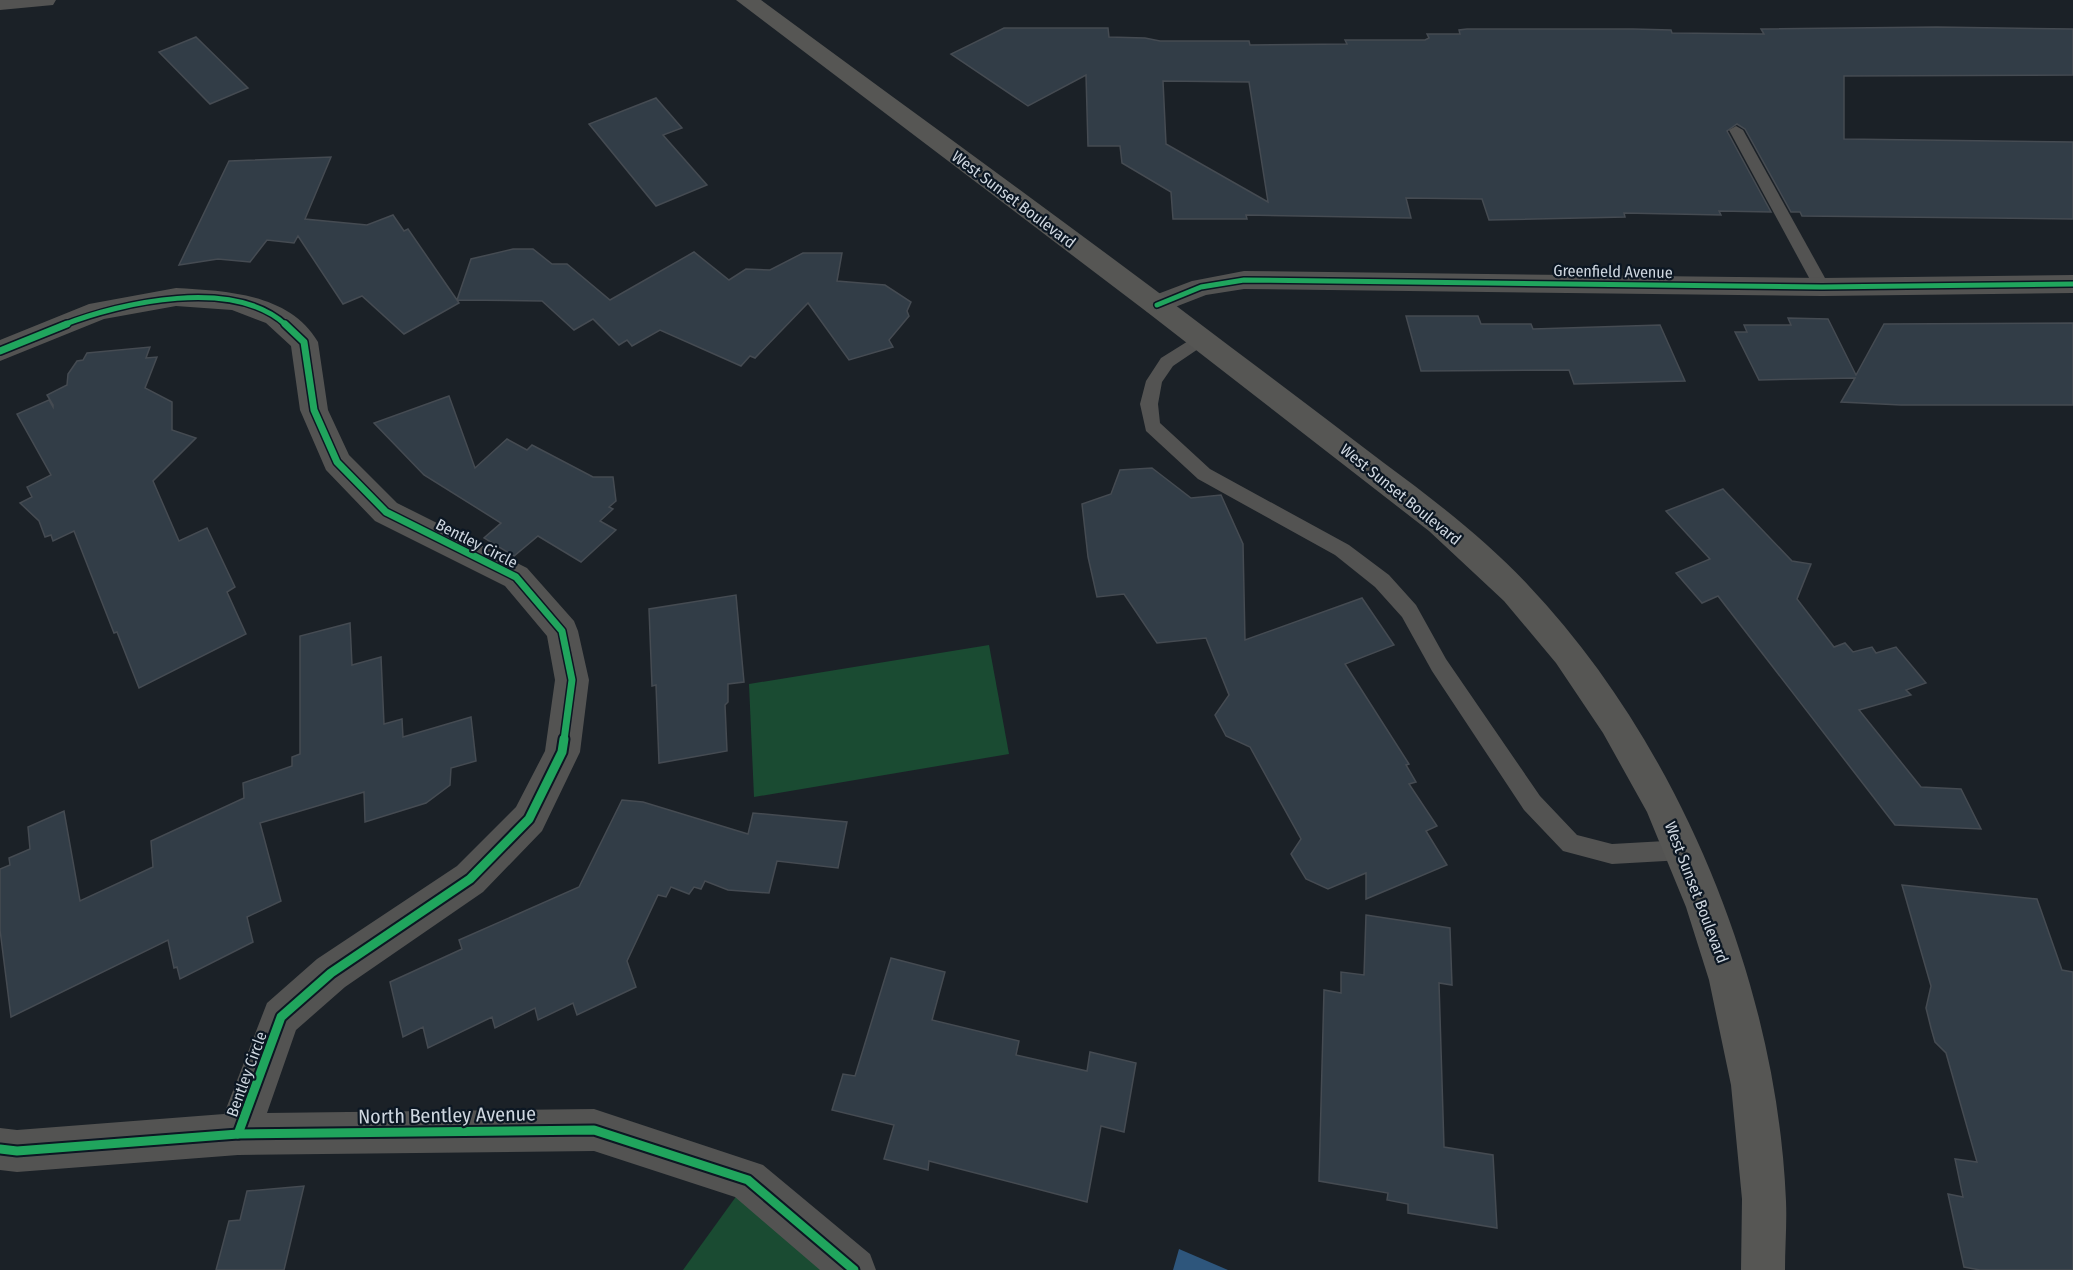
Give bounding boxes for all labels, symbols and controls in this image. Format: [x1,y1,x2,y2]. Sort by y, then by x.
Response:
street label: West Sunset Boulevard [948,147,1079,252]
street label: Greenfield Avenue [1553,261,1673,282]
street label: West Sunset Boulevard [1336,440,1465,549]
street label: Bentley Circle [433,515,521,572]
street label: West Sunset Boulevard [1661,819,1732,966]
street label: Bentley Circle [222,1029,271,1119]
street label: North Bentley Avenue [358,1101,536,1129]

